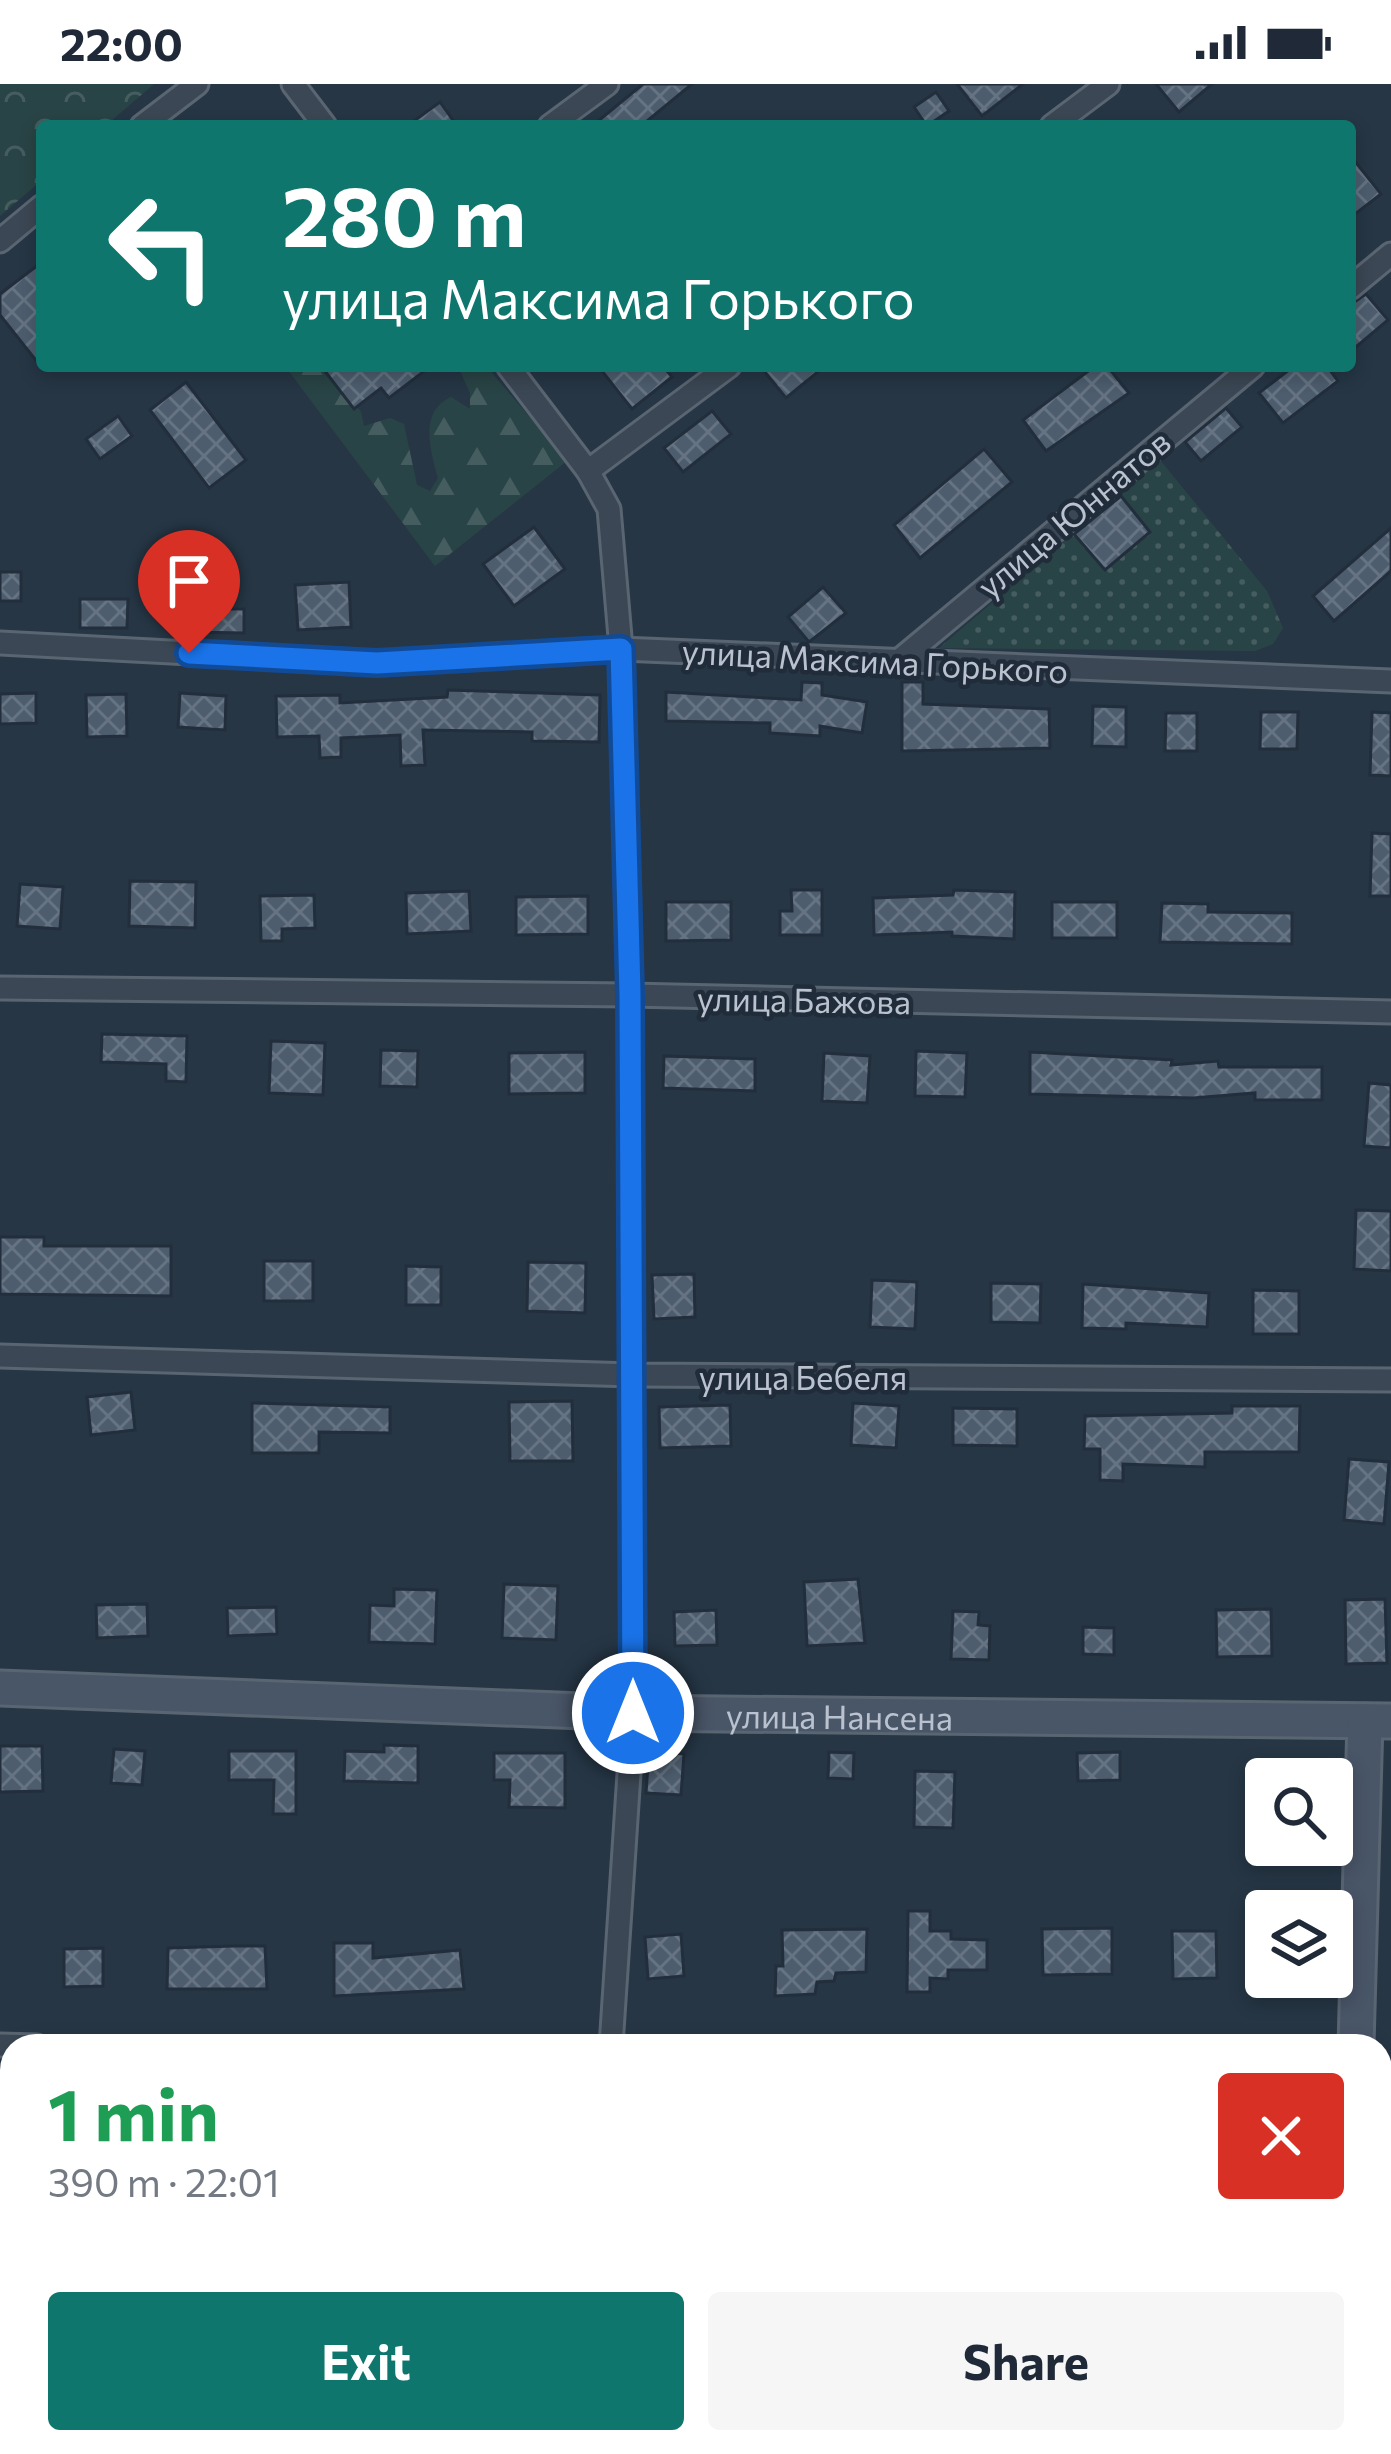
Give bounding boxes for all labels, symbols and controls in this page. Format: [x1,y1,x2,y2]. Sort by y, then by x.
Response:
text: 22:00 [60,15,183,70]
text: 280 m [282,162,526,264]
icon: left [84,168,240,324]
text: улица Максима Горького [282,264,915,330]
street label: улица Юннатов [968,420,1178,606]
pin [138,530,240,653]
icon: arrive [156,548,222,614]
street label: улица Максима Горького [681,629,1069,691]
street label: улица Бажова [697,977,911,1021]
street label: улица Бебеля [699,1356,907,1397]
position arrow [570,1650,696,1776]
street label: улица Нансена [726,1693,953,1737]
map controls [1245,1758,1353,1998]
button: search [1245,1758,1353,1866]
button: layers [1245,1890,1353,1998]
text: 1 min [48,2068,219,2156]
button: close [1218,2073,1344,2199]
text: 390 m · 22:01 [48,2157,280,2205]
button: Exit [48,2292,684,2430]
button: Share [708,2292,1344,2430]

